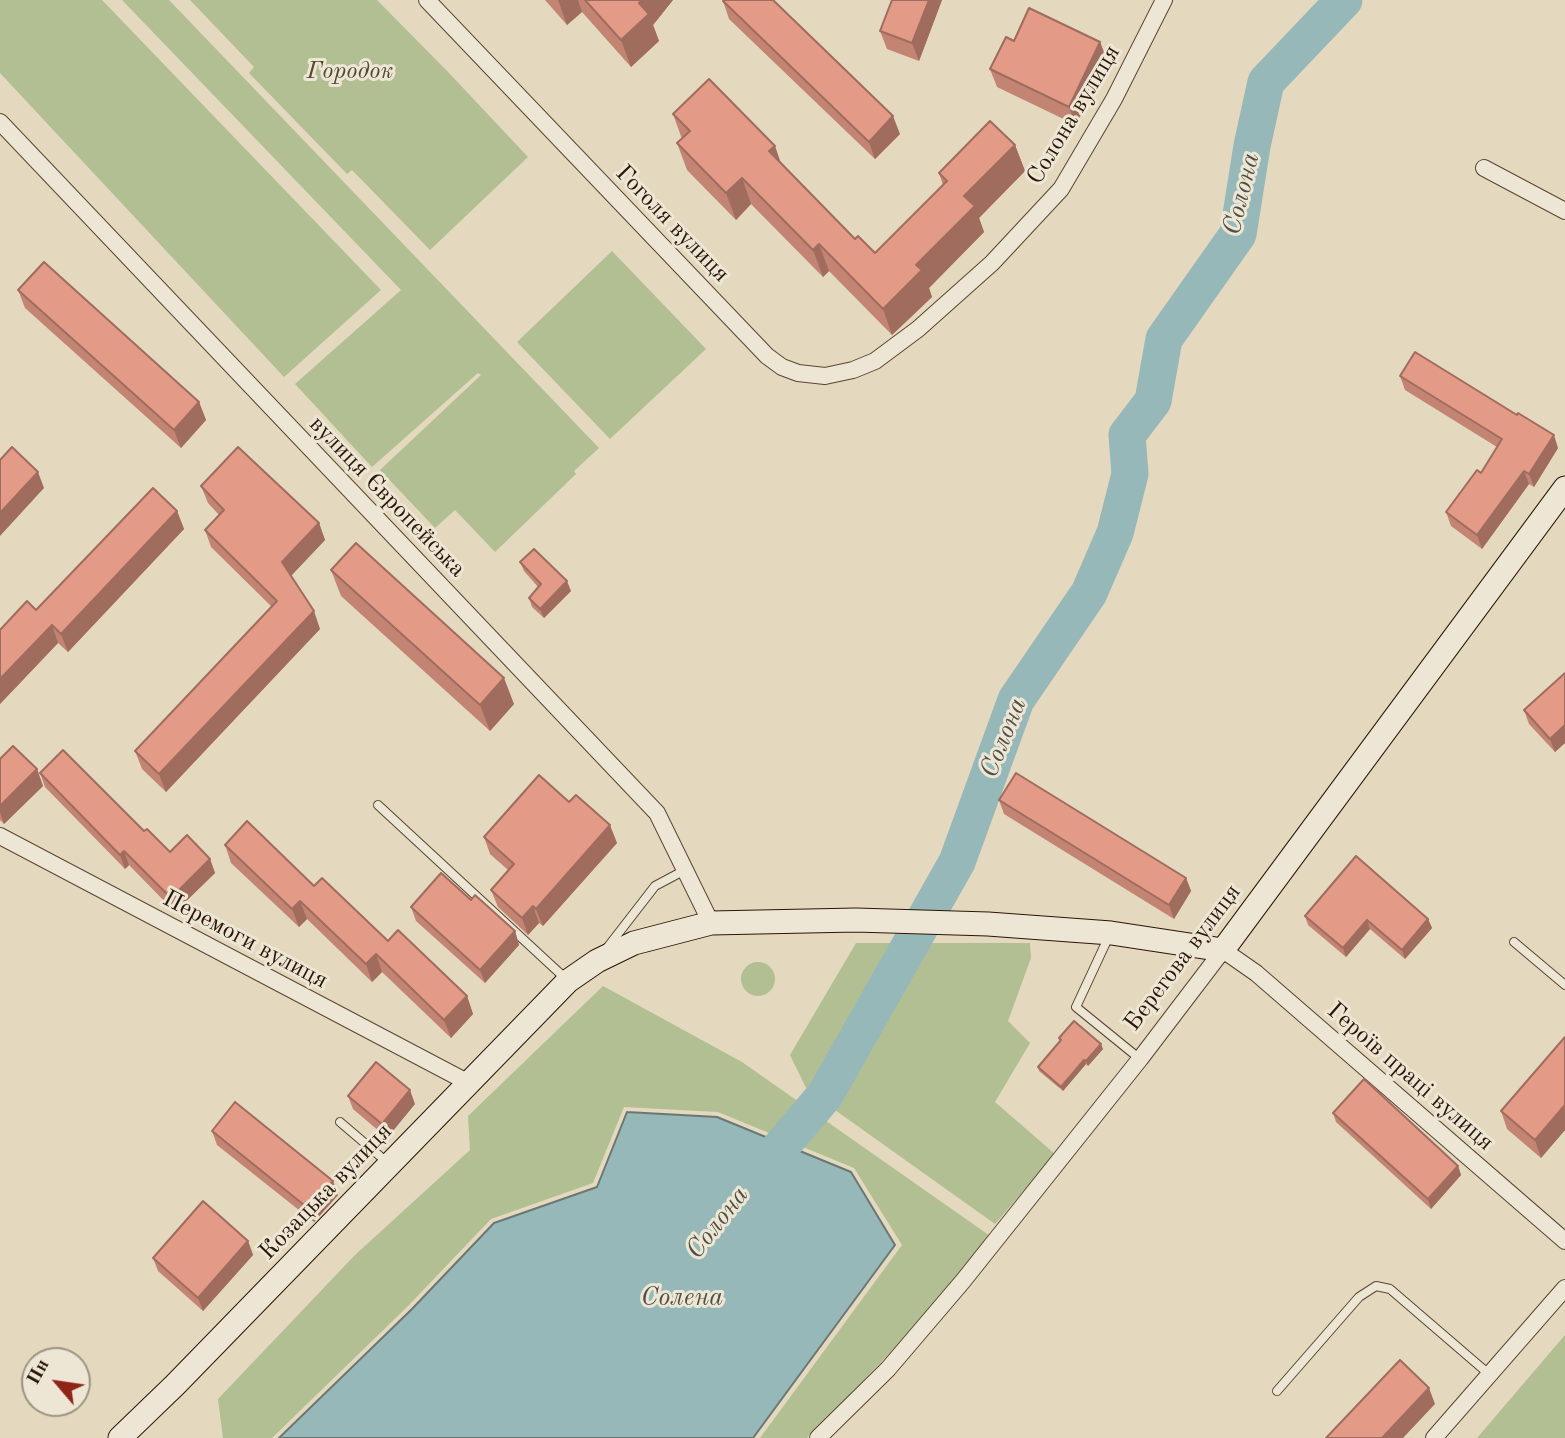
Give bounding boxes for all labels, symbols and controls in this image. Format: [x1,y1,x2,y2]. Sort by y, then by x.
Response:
street label: Солона вулиця [1021,40,1127,190]
park label: Городок [307,58,393,86]
water label: Солона [1217,150,1267,238]
street label: Гоголя вулиця [609,159,735,289]
street label: вулиця Європейська [303,410,471,584]
water label: Солона [974,693,1034,783]
street label: Берегова вулиця [1118,879,1248,1037]
street label: Перемоги вулиця [158,884,332,996]
street label: Героїв праці вулиця [1321,997,1499,1157]
street label: Козацька вулиця [254,1118,398,1266]
water label: Солона [680,1180,756,1266]
water label: Солена [641,1282,723,1314]
north arrow [21,1347,91,1417]
text: Пн [24,1356,54,1389]

